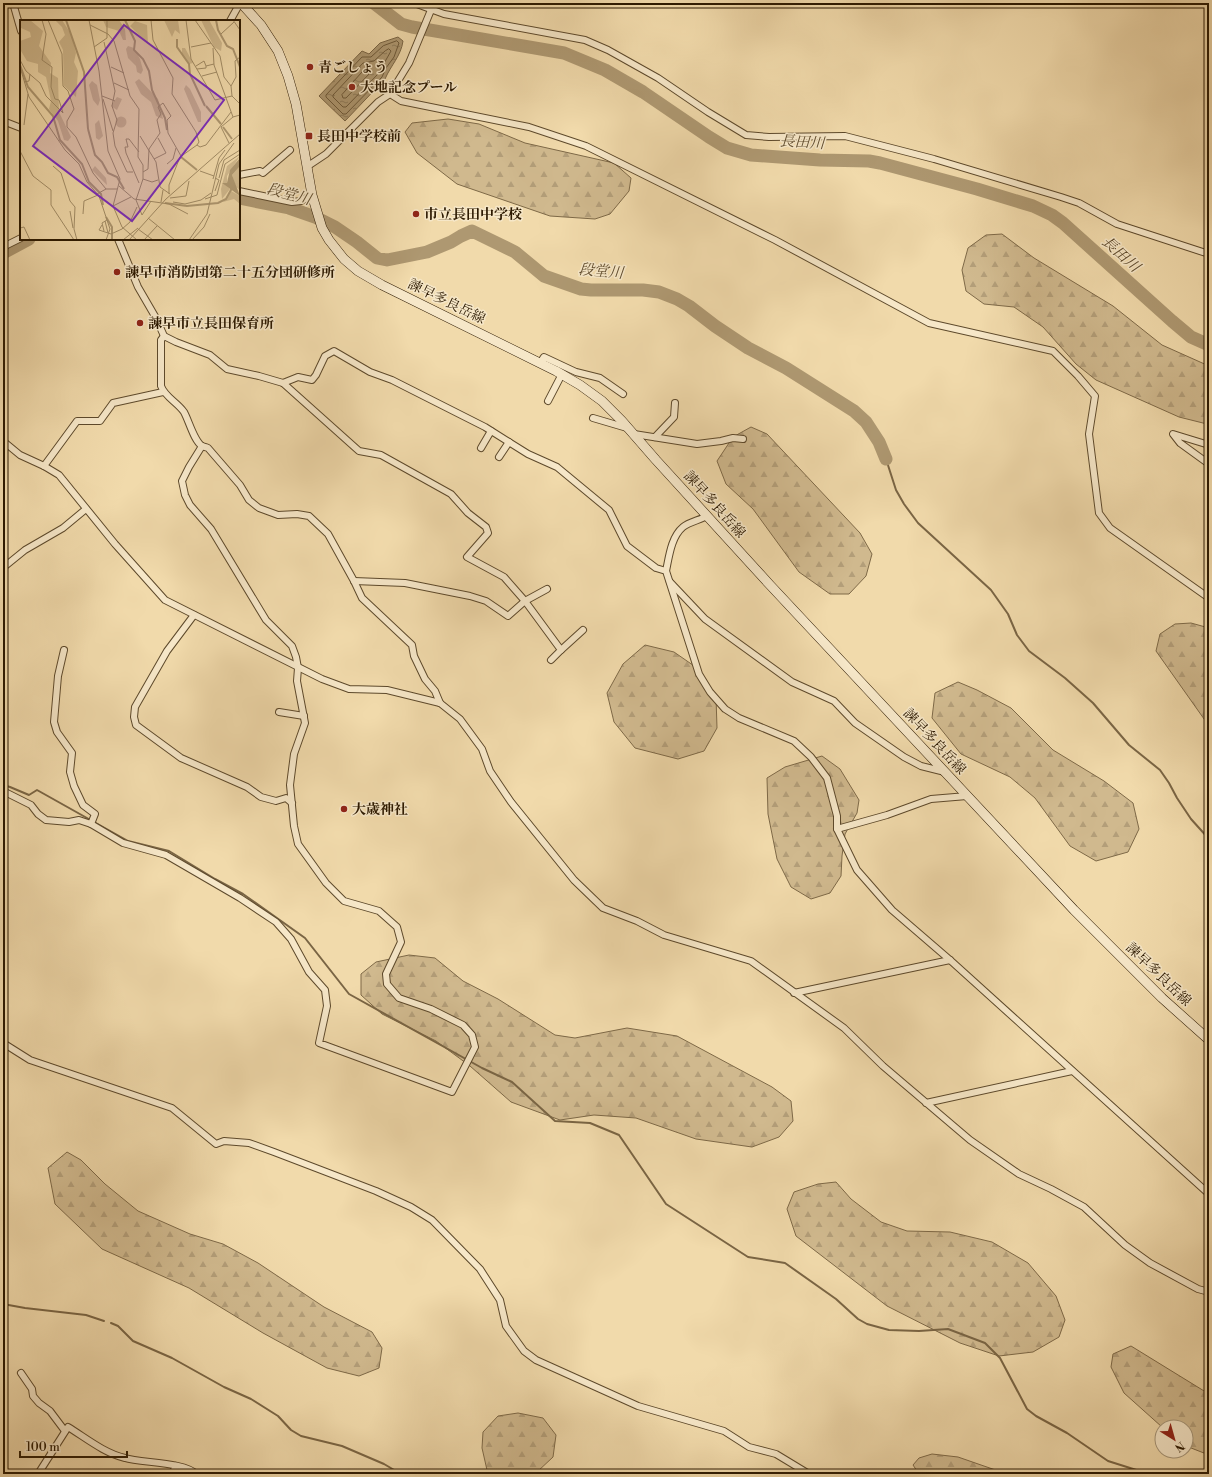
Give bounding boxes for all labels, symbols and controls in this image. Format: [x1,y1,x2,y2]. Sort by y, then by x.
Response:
inset map [20,20,240,240]
place label: 青ごしょう [318,59,388,77]
marker: 青ごしょう [305,62,315,72]
place label: 大地記念プール [360,79,457,97]
marker: 大地記念プール [347,82,357,92]
place label: 長田中学校前 [317,128,401,146]
marker: 長田中学校前 [304,131,314,141]
water label: 長田川 [779,132,827,153]
water label: 段堂川 [265,179,315,210]
place label: 市立長田中学校 [424,206,522,224]
marker: 市立長田中学校 [411,209,421,219]
water label: 長田川 [1098,232,1145,278]
water label: 段堂川 [578,260,626,283]
place label: 諫早市消防団第二十五分団研修所 [125,264,335,282]
marker: 諫早市消防団第二十五分団研修所 [112,267,122,277]
street label: 諫早多良岳線 [405,275,488,328]
place label: 諫早市立長田保育所 [148,315,274,333]
marker: 諫早市立長田保育所 [135,318,145,328]
street label: 諫早多良岳線 [679,467,749,542]
street label: 諫早多良岳線 [899,705,969,779]
place label: 大歳神社 [352,801,408,819]
marker: 大歳神社 [339,804,349,814]
street label: 諫早多良岳線 [1122,939,1195,1010]
north arrow [1154,1419,1194,1459]
scale bar [20,1433,127,1459]
text: N [1171,1438,1187,1455]
text: 100 m [26,1440,60,1455]

